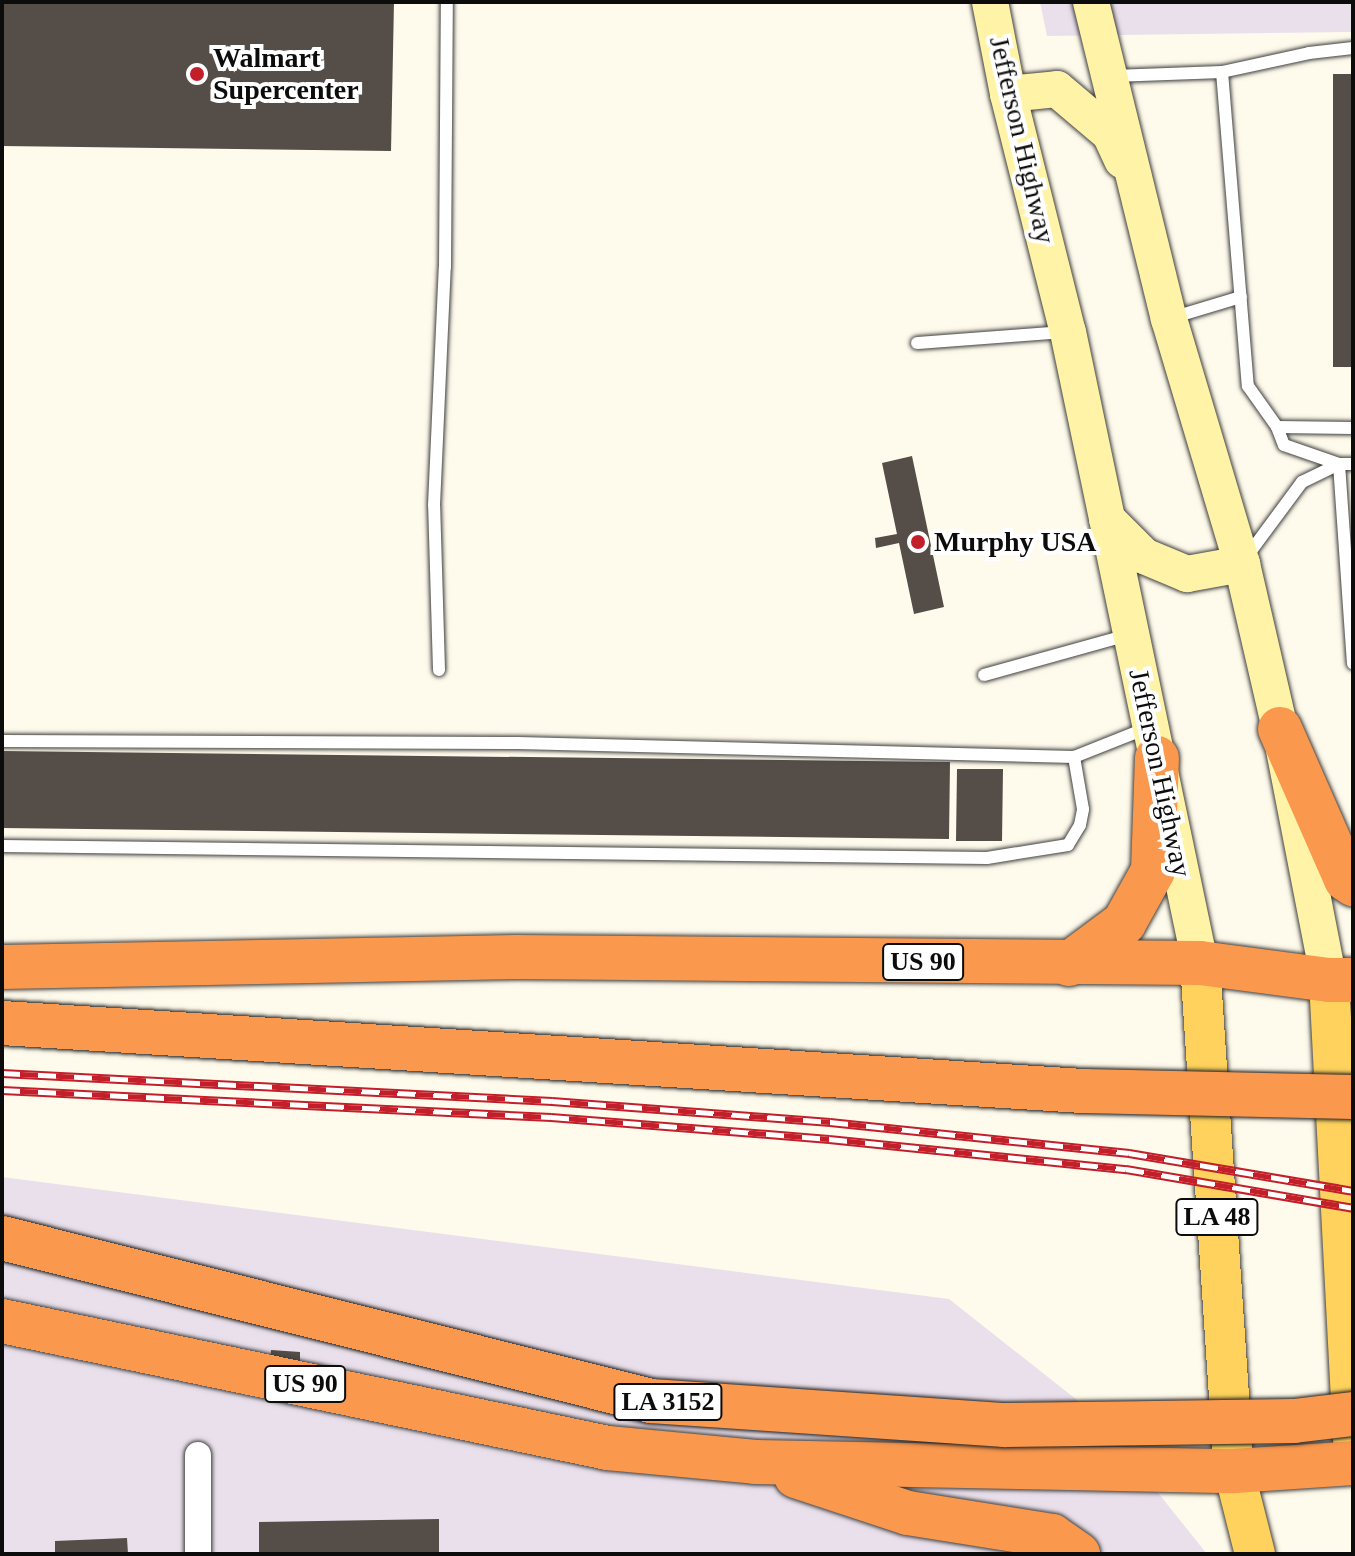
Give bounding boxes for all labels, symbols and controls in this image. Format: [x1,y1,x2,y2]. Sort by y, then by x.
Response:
street label: Jefferson Highway [982,33,1062,247]
place label: Walmart Supercenter [213,41,359,107]
marker: Walmart Supercenter [188,65,206,83]
place label: Murphy USA [934,525,1097,559]
marker: Murphy USA [909,533,927,551]
street label: Jefferson Highway [1122,666,1198,880]
road number: US 90 [881,940,965,984]
road number: LA 48 [1173,1195,1261,1239]
road number: US 90 [263,1362,347,1406]
road number: LA 3152 [612,1380,724,1424]

